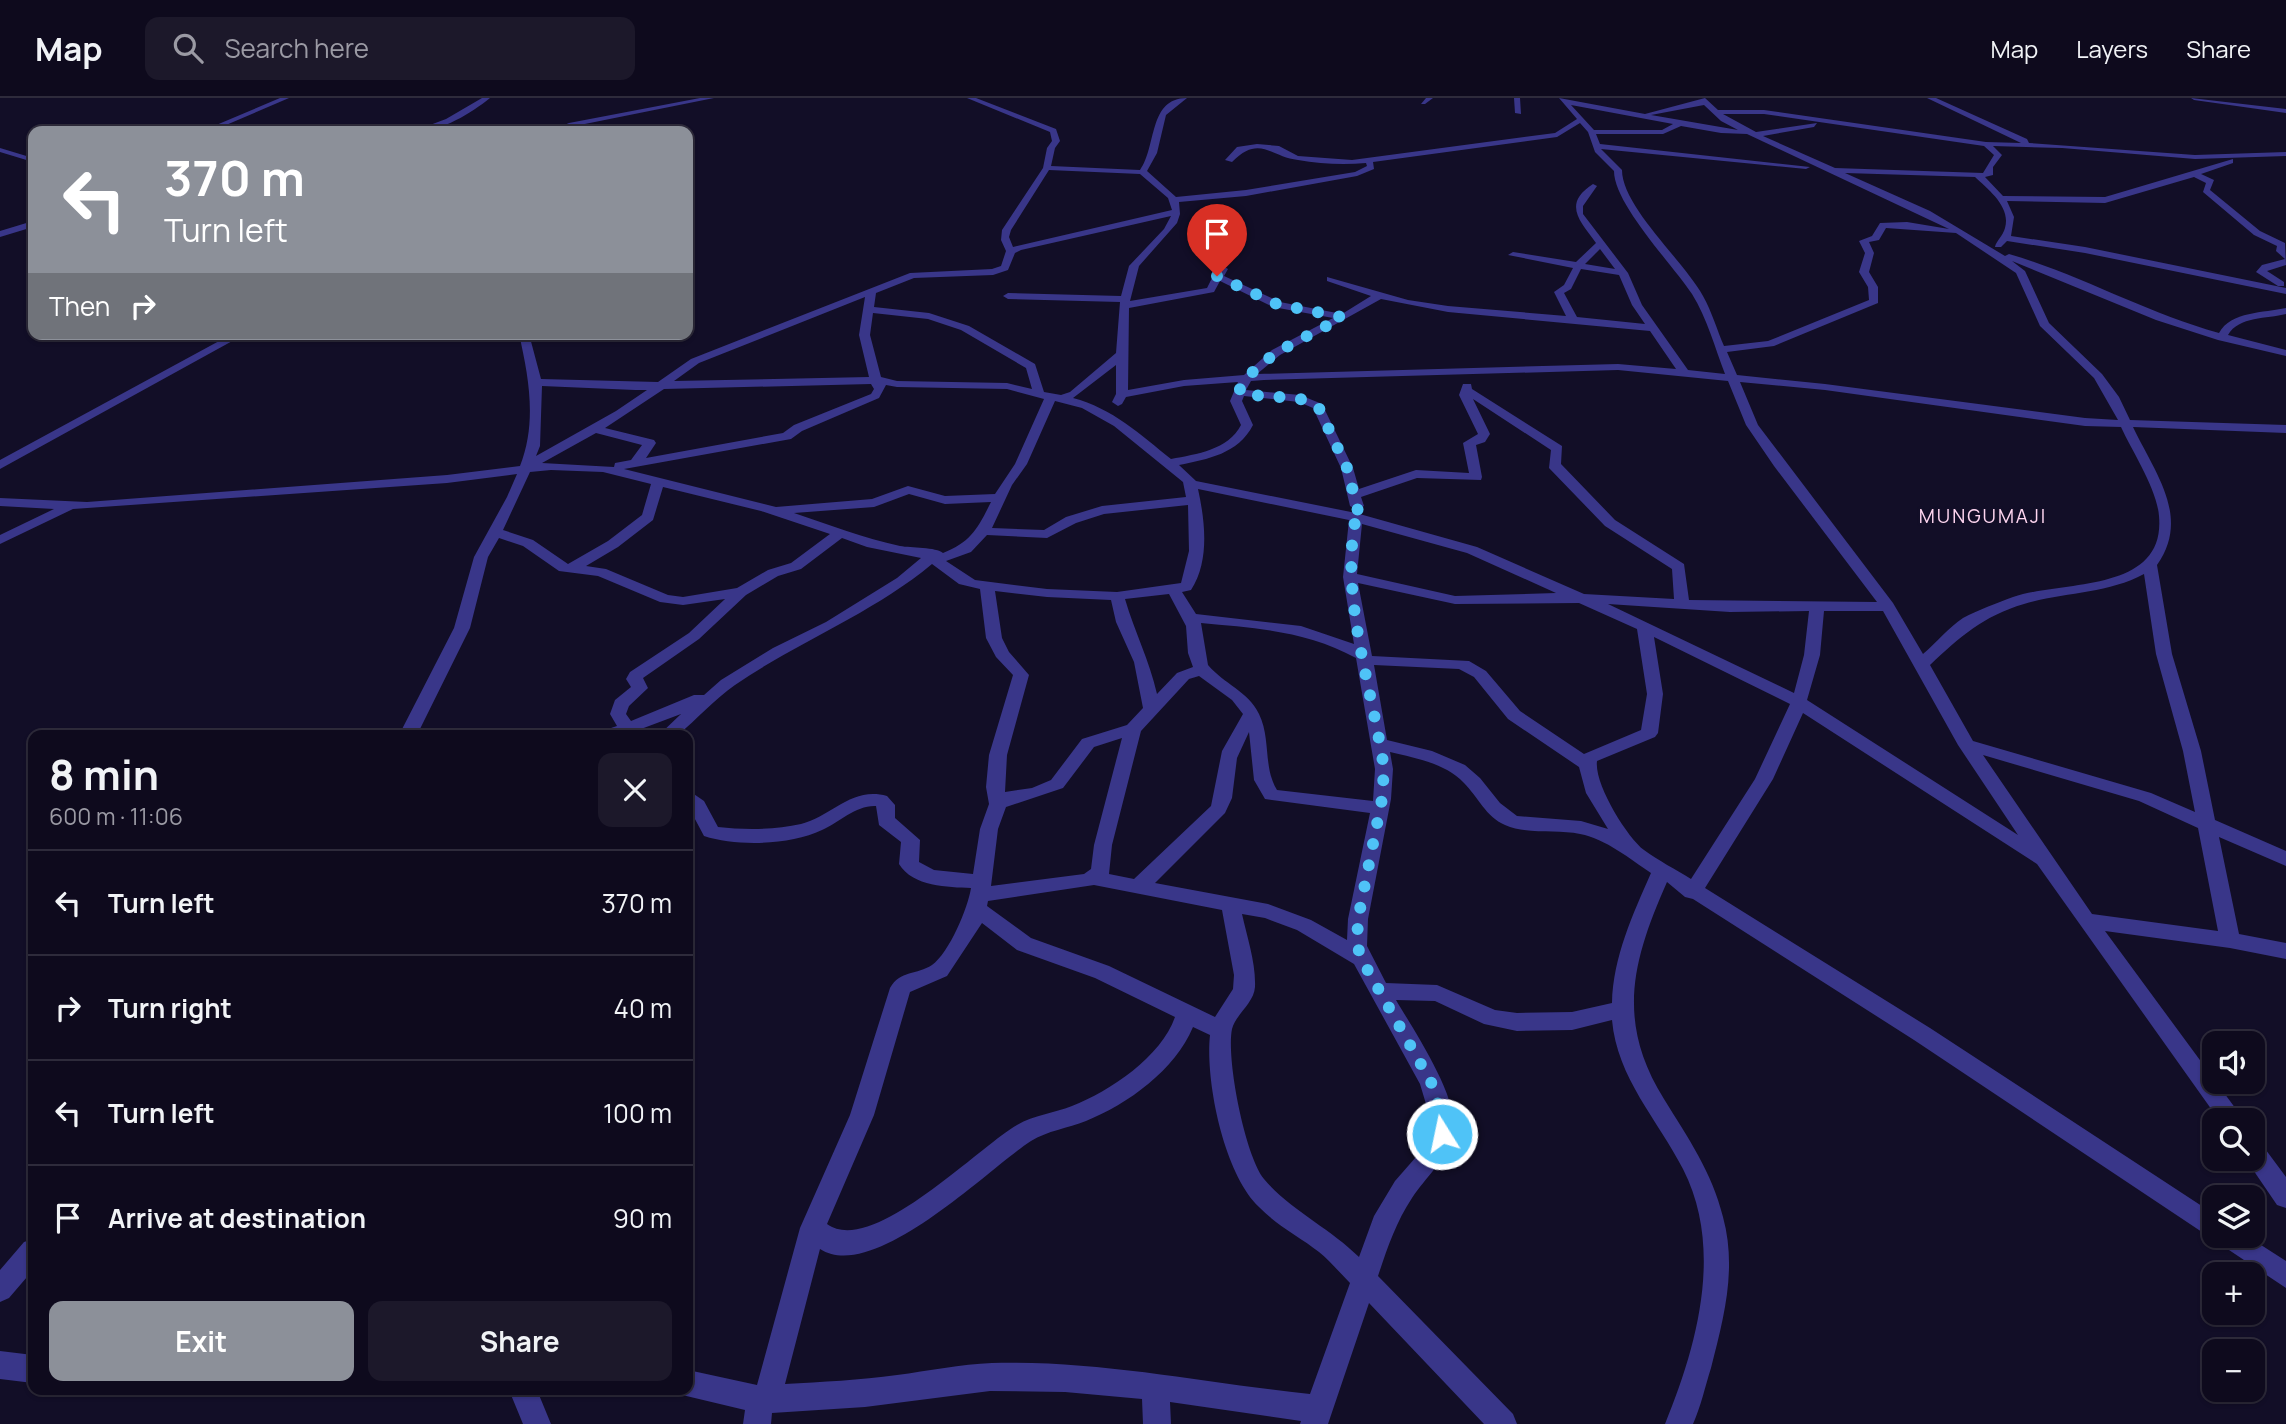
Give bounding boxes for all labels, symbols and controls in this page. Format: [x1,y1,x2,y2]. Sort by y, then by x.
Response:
search box [145,17,635,80]
text: Map [35,26,103,71]
icon: search [169,29,207,67]
text: Search here [225,30,369,66]
text: Map [1991,32,2038,65]
text: Layers [2076,32,2148,65]
text: Share [2186,32,2251,65]
text: 370 m [164,144,305,211]
icon: left [49,154,140,245]
pin [1187,204,1247,276]
text: Turn left [164,208,288,252]
icon: arrive [1198,215,1236,253]
icon: right [124,287,162,325]
text: Then [49,288,110,324]
district label: MUNGUMAJI [1919,503,2047,529]
text: 8 min [49,745,159,803]
button: close [598,753,672,827]
text: 600 m · 11:06 [49,800,183,832]
icon: left [49,884,87,922]
text: Turn left [108,885,215,921]
text: 370 m [601,885,672,921]
icon: right [49,989,87,1027]
text: Turn right [108,990,232,1026]
text: 40 m [614,990,672,1026]
map controls [2202,1031,2265,1402]
button: sound [2202,1031,2265,1094]
icon: left [49,1094,87,1132]
text: Turn left [108,1095,215,1131]
text: 100 m [603,1095,672,1131]
position arrow [1405,1097,1479,1171]
button: search [2202,1108,2265,1171]
button: layers [2202,1185,2265,1248]
icon: arrive [49,1199,87,1237]
text: Arrive at destination [108,1200,366,1236]
text: 90 m [613,1200,672,1236]
button: + [2202,1262,2265,1325]
button: Exit [49,1301,354,1381]
button: Share [368,1301,672,1381]
button: − [2202,1339,2265,1402]

